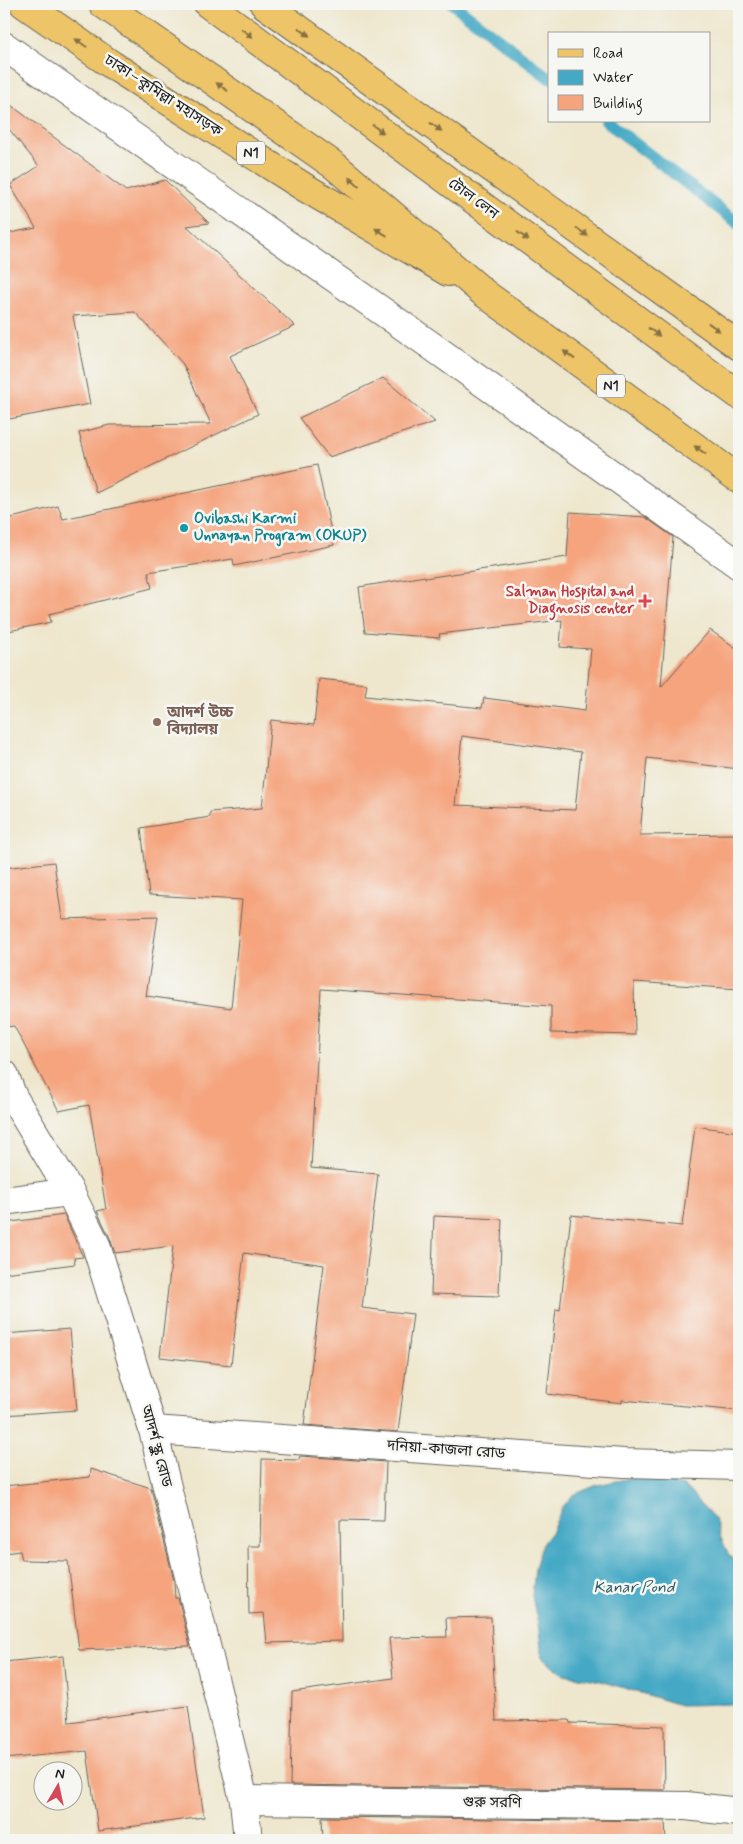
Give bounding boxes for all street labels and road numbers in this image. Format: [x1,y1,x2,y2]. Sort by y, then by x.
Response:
street label: ঢাকা–কুমিল্লা মহাসড়ক [99,50,226,142]
road number: N1 [237,142,265,164]
street label: টোল লেন [444,174,503,225]
road number: N1 [597,374,625,398]
street label: আদর্শ স্কুল রোড [135,1402,177,1490]
street label: দনিয়া-কাজলা রোড [385,1436,506,1464]
street label: গুরু সরণি [462,1792,522,1814]

